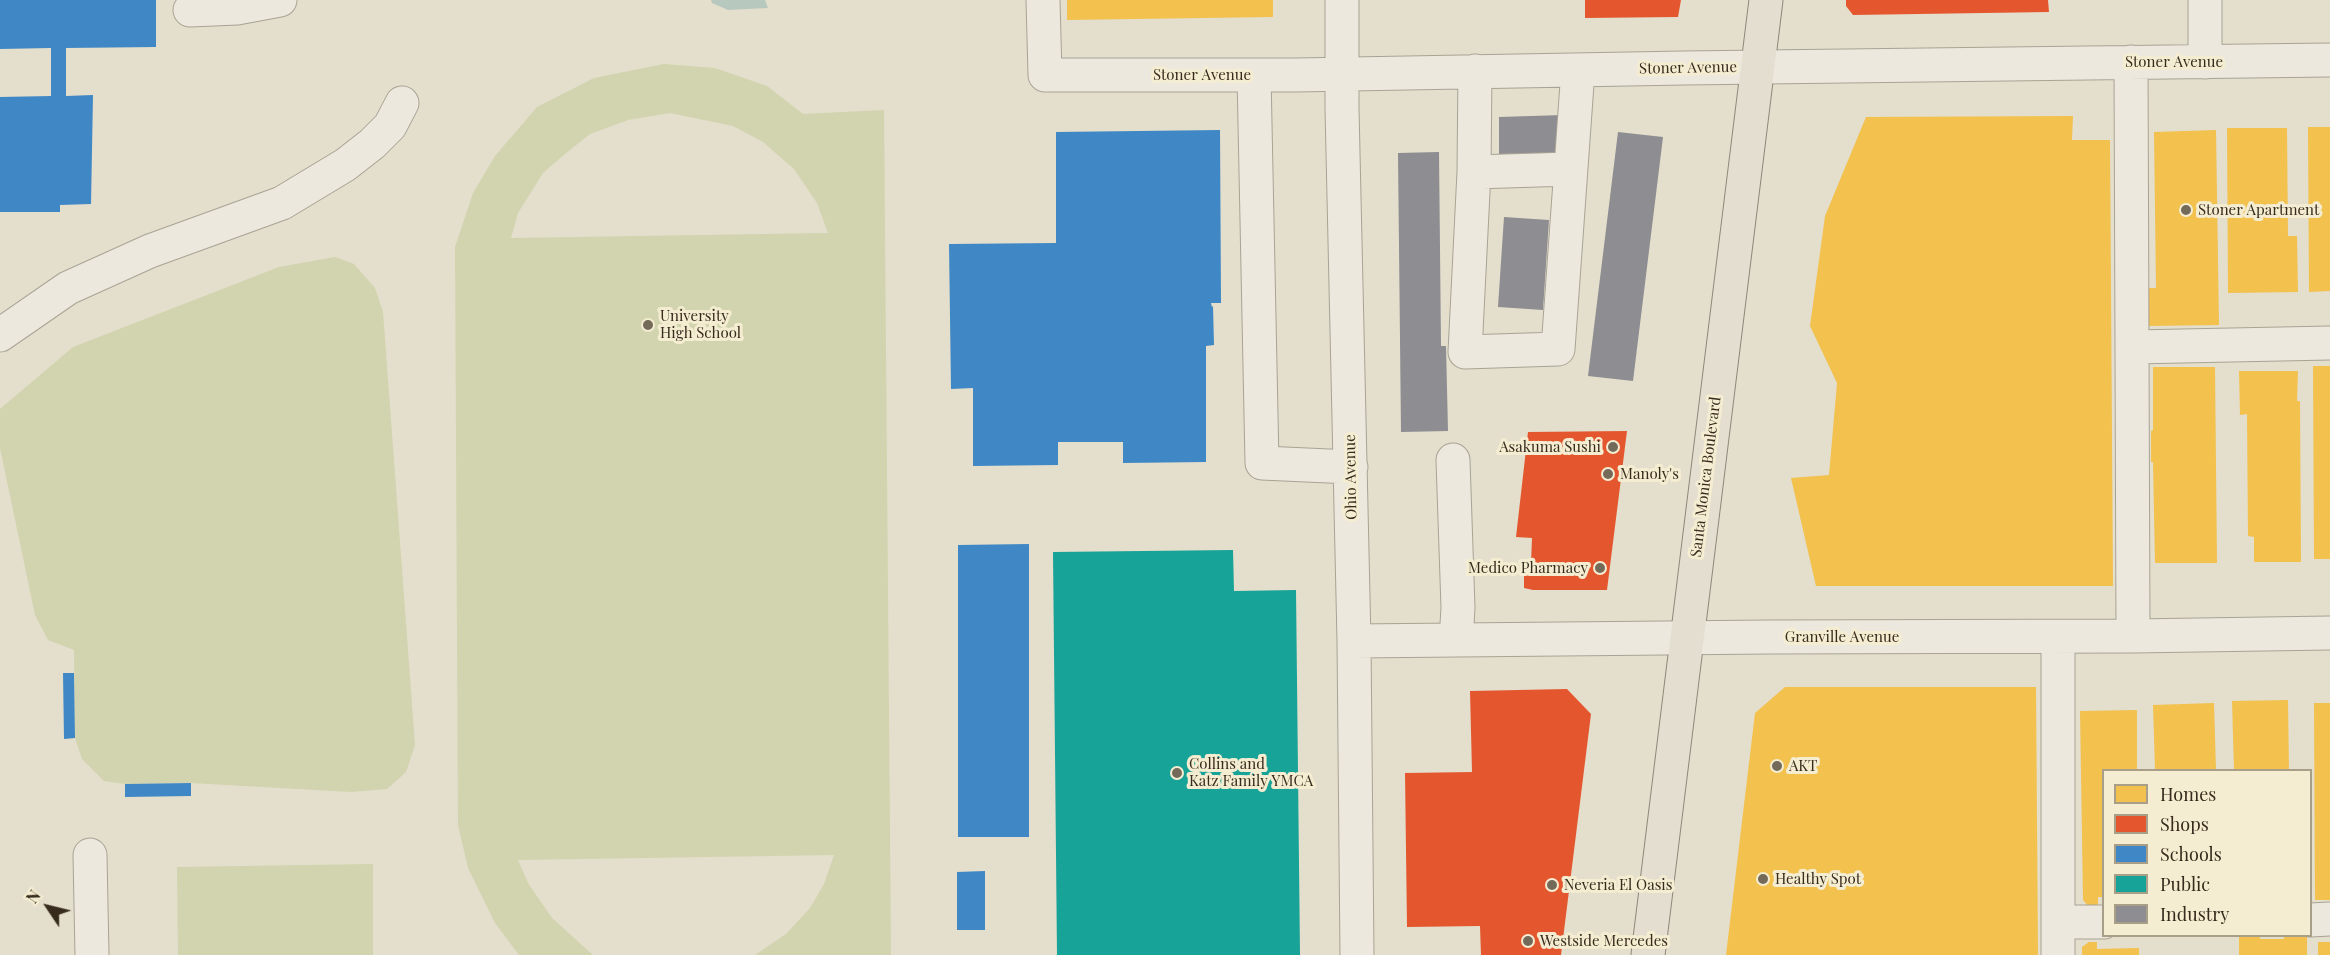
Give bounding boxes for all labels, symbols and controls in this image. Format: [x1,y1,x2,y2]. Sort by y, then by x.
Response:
street label: Stoner Avenue [2125,53,2223,71]
street label: Stoner Avenue [1639,58,1737,78]
street label: Stoner Avenue [1153,66,1251,84]
place label: Stoner Apartment [2198,201,2319,219]
marker: Stoner Apartment [2179,203,2193,217]
place label: University High School [660,307,741,342]
marker: University High School [641,318,655,332]
street label: Santa Monica Boulevard [1687,396,1725,558]
street label: Ohio Avenue [1341,434,1361,520]
place label: Asakuma Sushi [1499,438,1601,456]
marker: Asakuma Sushi [1606,440,1620,454]
place label: Manoly's [1620,465,1679,483]
marker: Manoly's [1601,467,1615,481]
place label: Medico Pharmacy [1468,559,1588,577]
marker: Medico Pharmacy [1593,561,1607,575]
street label: Granville Avenue [1785,628,1899,646]
place label: Collins and Katz Family YMCA [1189,755,1313,790]
place label: AKT [1789,757,1817,775]
marker: AKT [1770,759,1784,773]
marker: Collins and Katz Family YMCA [1170,766,1184,780]
legend [2102,769,2312,937]
text: Homes [2160,782,2216,806]
text: Shops [2160,812,2209,836]
text: Schools [2160,842,2222,866]
place label: Healthy Spot [1775,870,1861,888]
marker: Healthy Spot [1756,872,1770,886]
text: Public [2160,872,2210,896]
place label: Neveria El Oasis [1564,876,1672,894]
north arrow [18,877,78,937]
marker: Neveria El Oasis [1545,878,1559,892]
text: N [21,886,45,907]
text: Industry [2160,902,2229,926]
place label: Westside Mercedes [1540,932,1668,950]
marker: Westside Mercedes [1521,934,1535,948]

